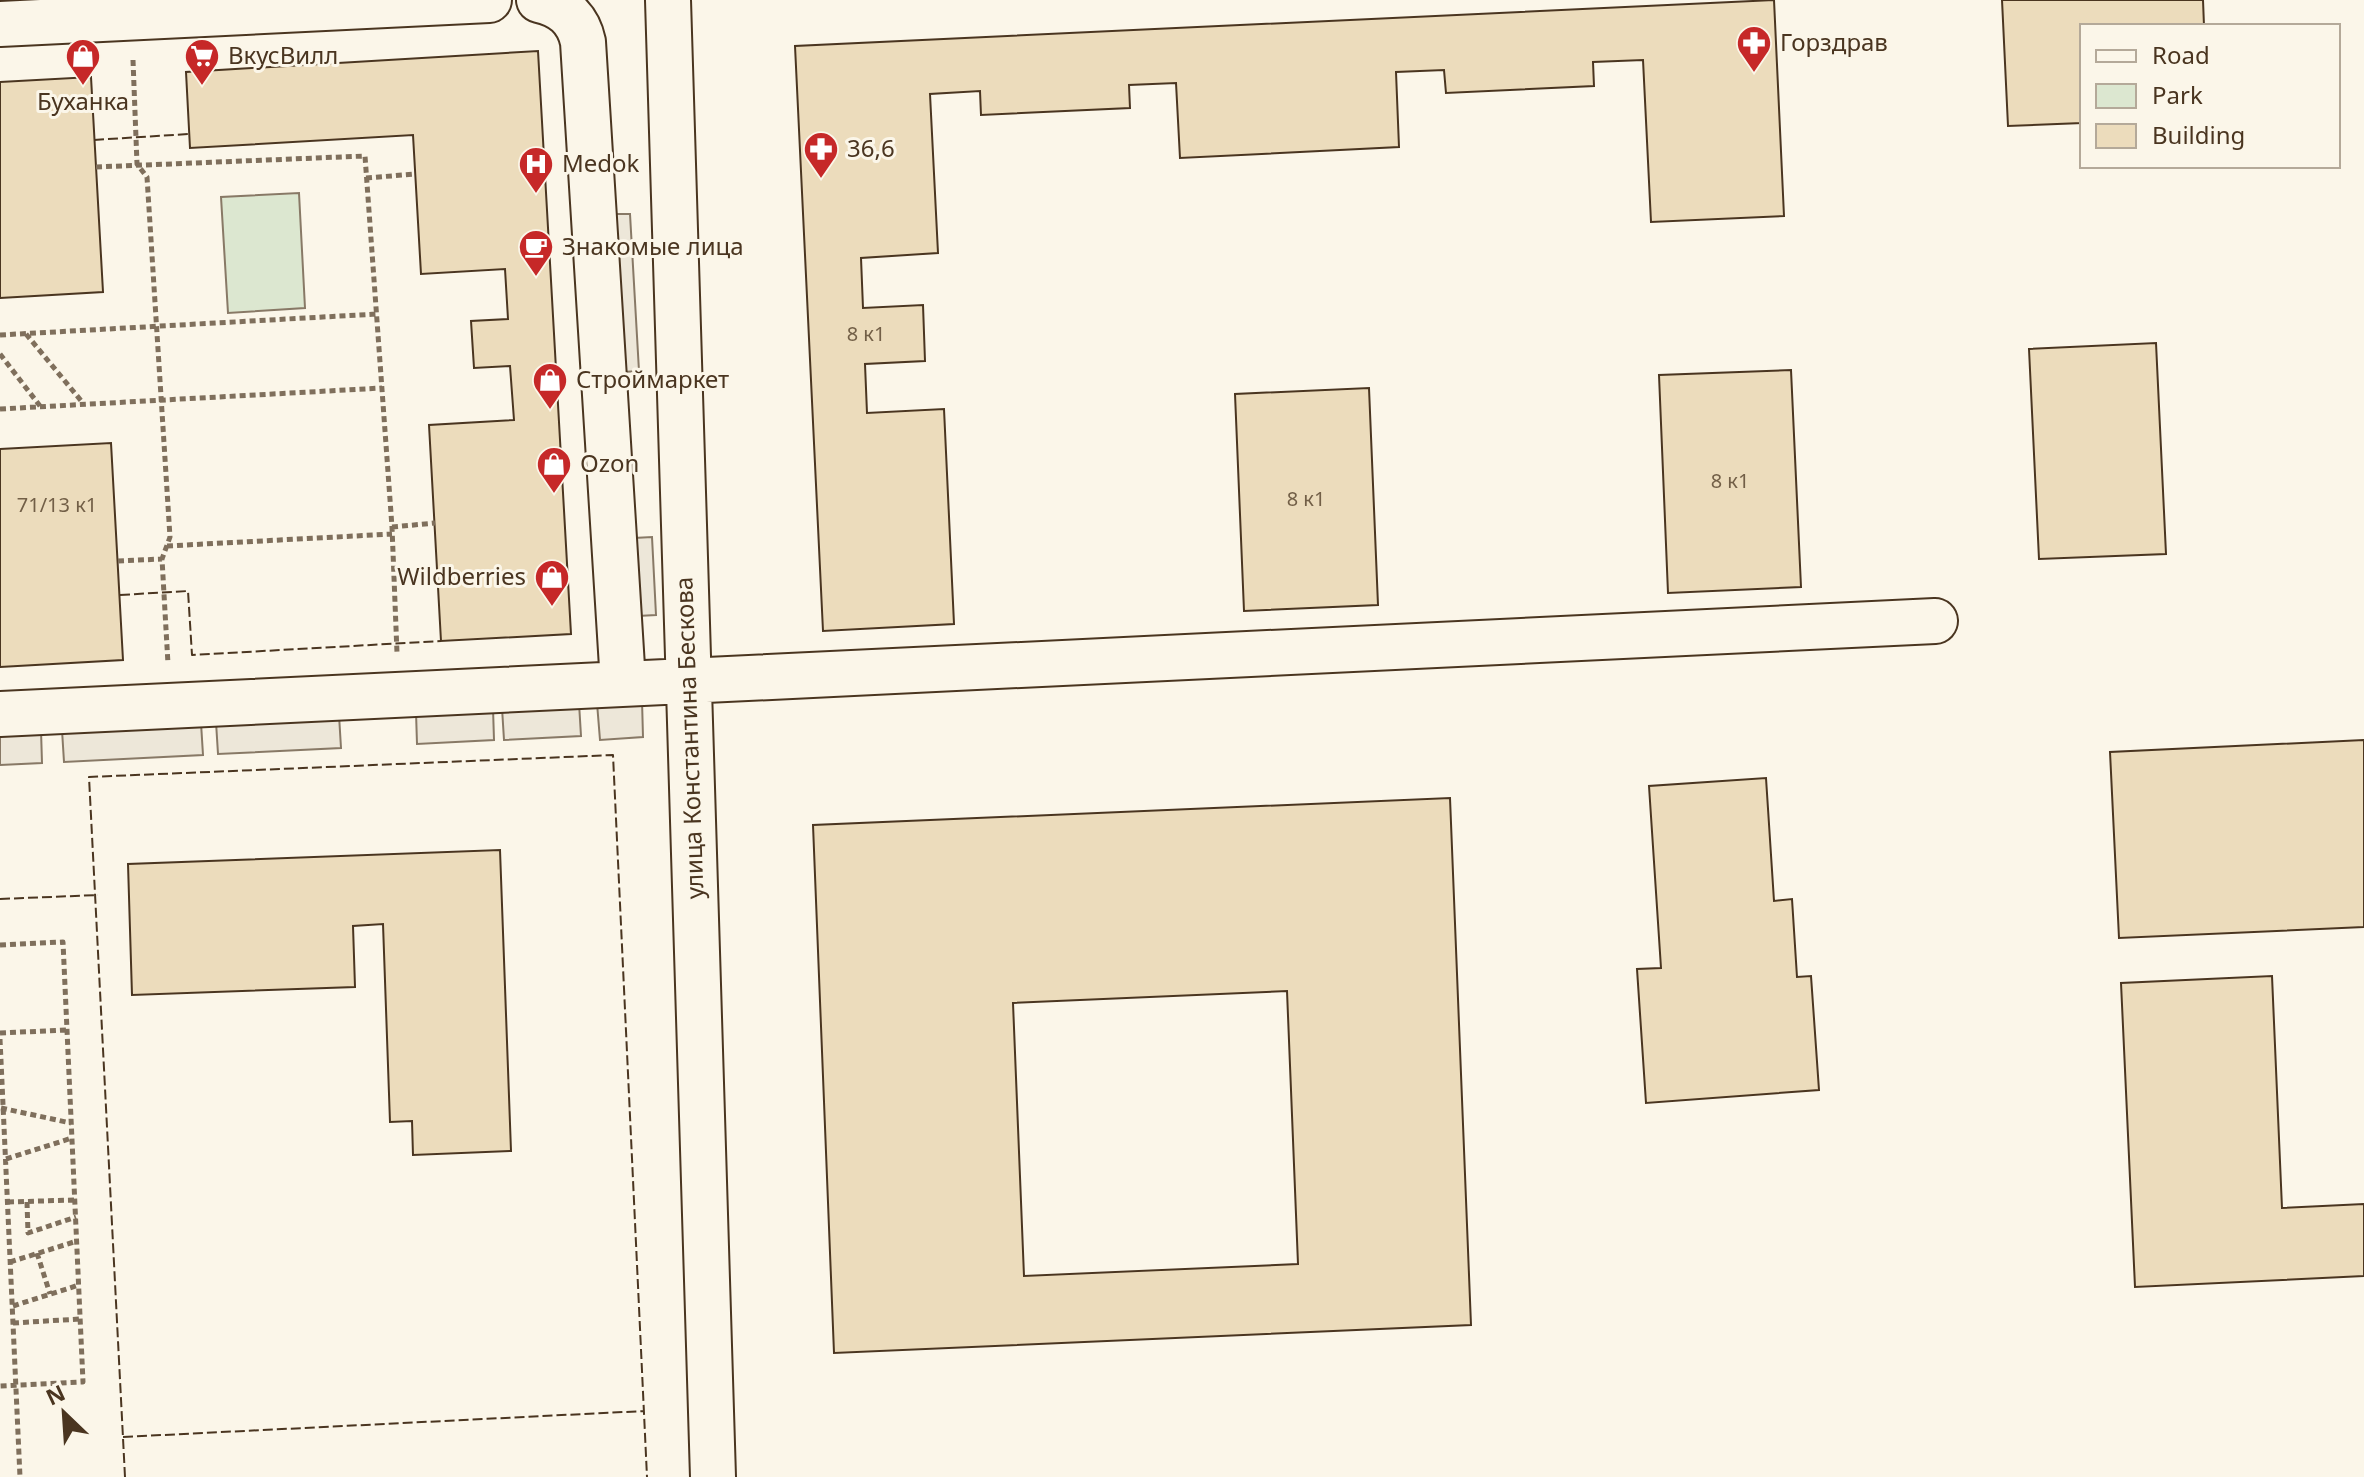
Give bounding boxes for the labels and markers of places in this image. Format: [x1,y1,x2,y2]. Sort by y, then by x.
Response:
pharmacy icon: Горздрав [1735,24,1773,74]
place label: Горздрав [1780,25,1888,58]
shop icon: Буханка [64,37,102,87]
supermarket icon: ВкусВилл [183,37,221,87]
place label: ВкусВилл [228,38,338,71]
place label: Буханка [37,84,129,117]
pharmacy icon: 36,6 [802,130,840,180]
place label: 36,6 [847,131,895,164]
hospital icon: Medok [517,145,555,195]
place label: Medok [562,146,640,179]
cafe icon: Знакомые лица [517,228,555,278]
place label: Знакомые лица [562,229,744,262]
shop icon: Строймаркет [531,361,569,411]
place label: Строймаркет [576,362,729,395]
shop icon: Ozon [535,445,573,495]
place label: Ozon [580,446,639,479]
shop icon: Wildberries [533,558,571,608]
place label: Wildberries [397,559,526,592]

